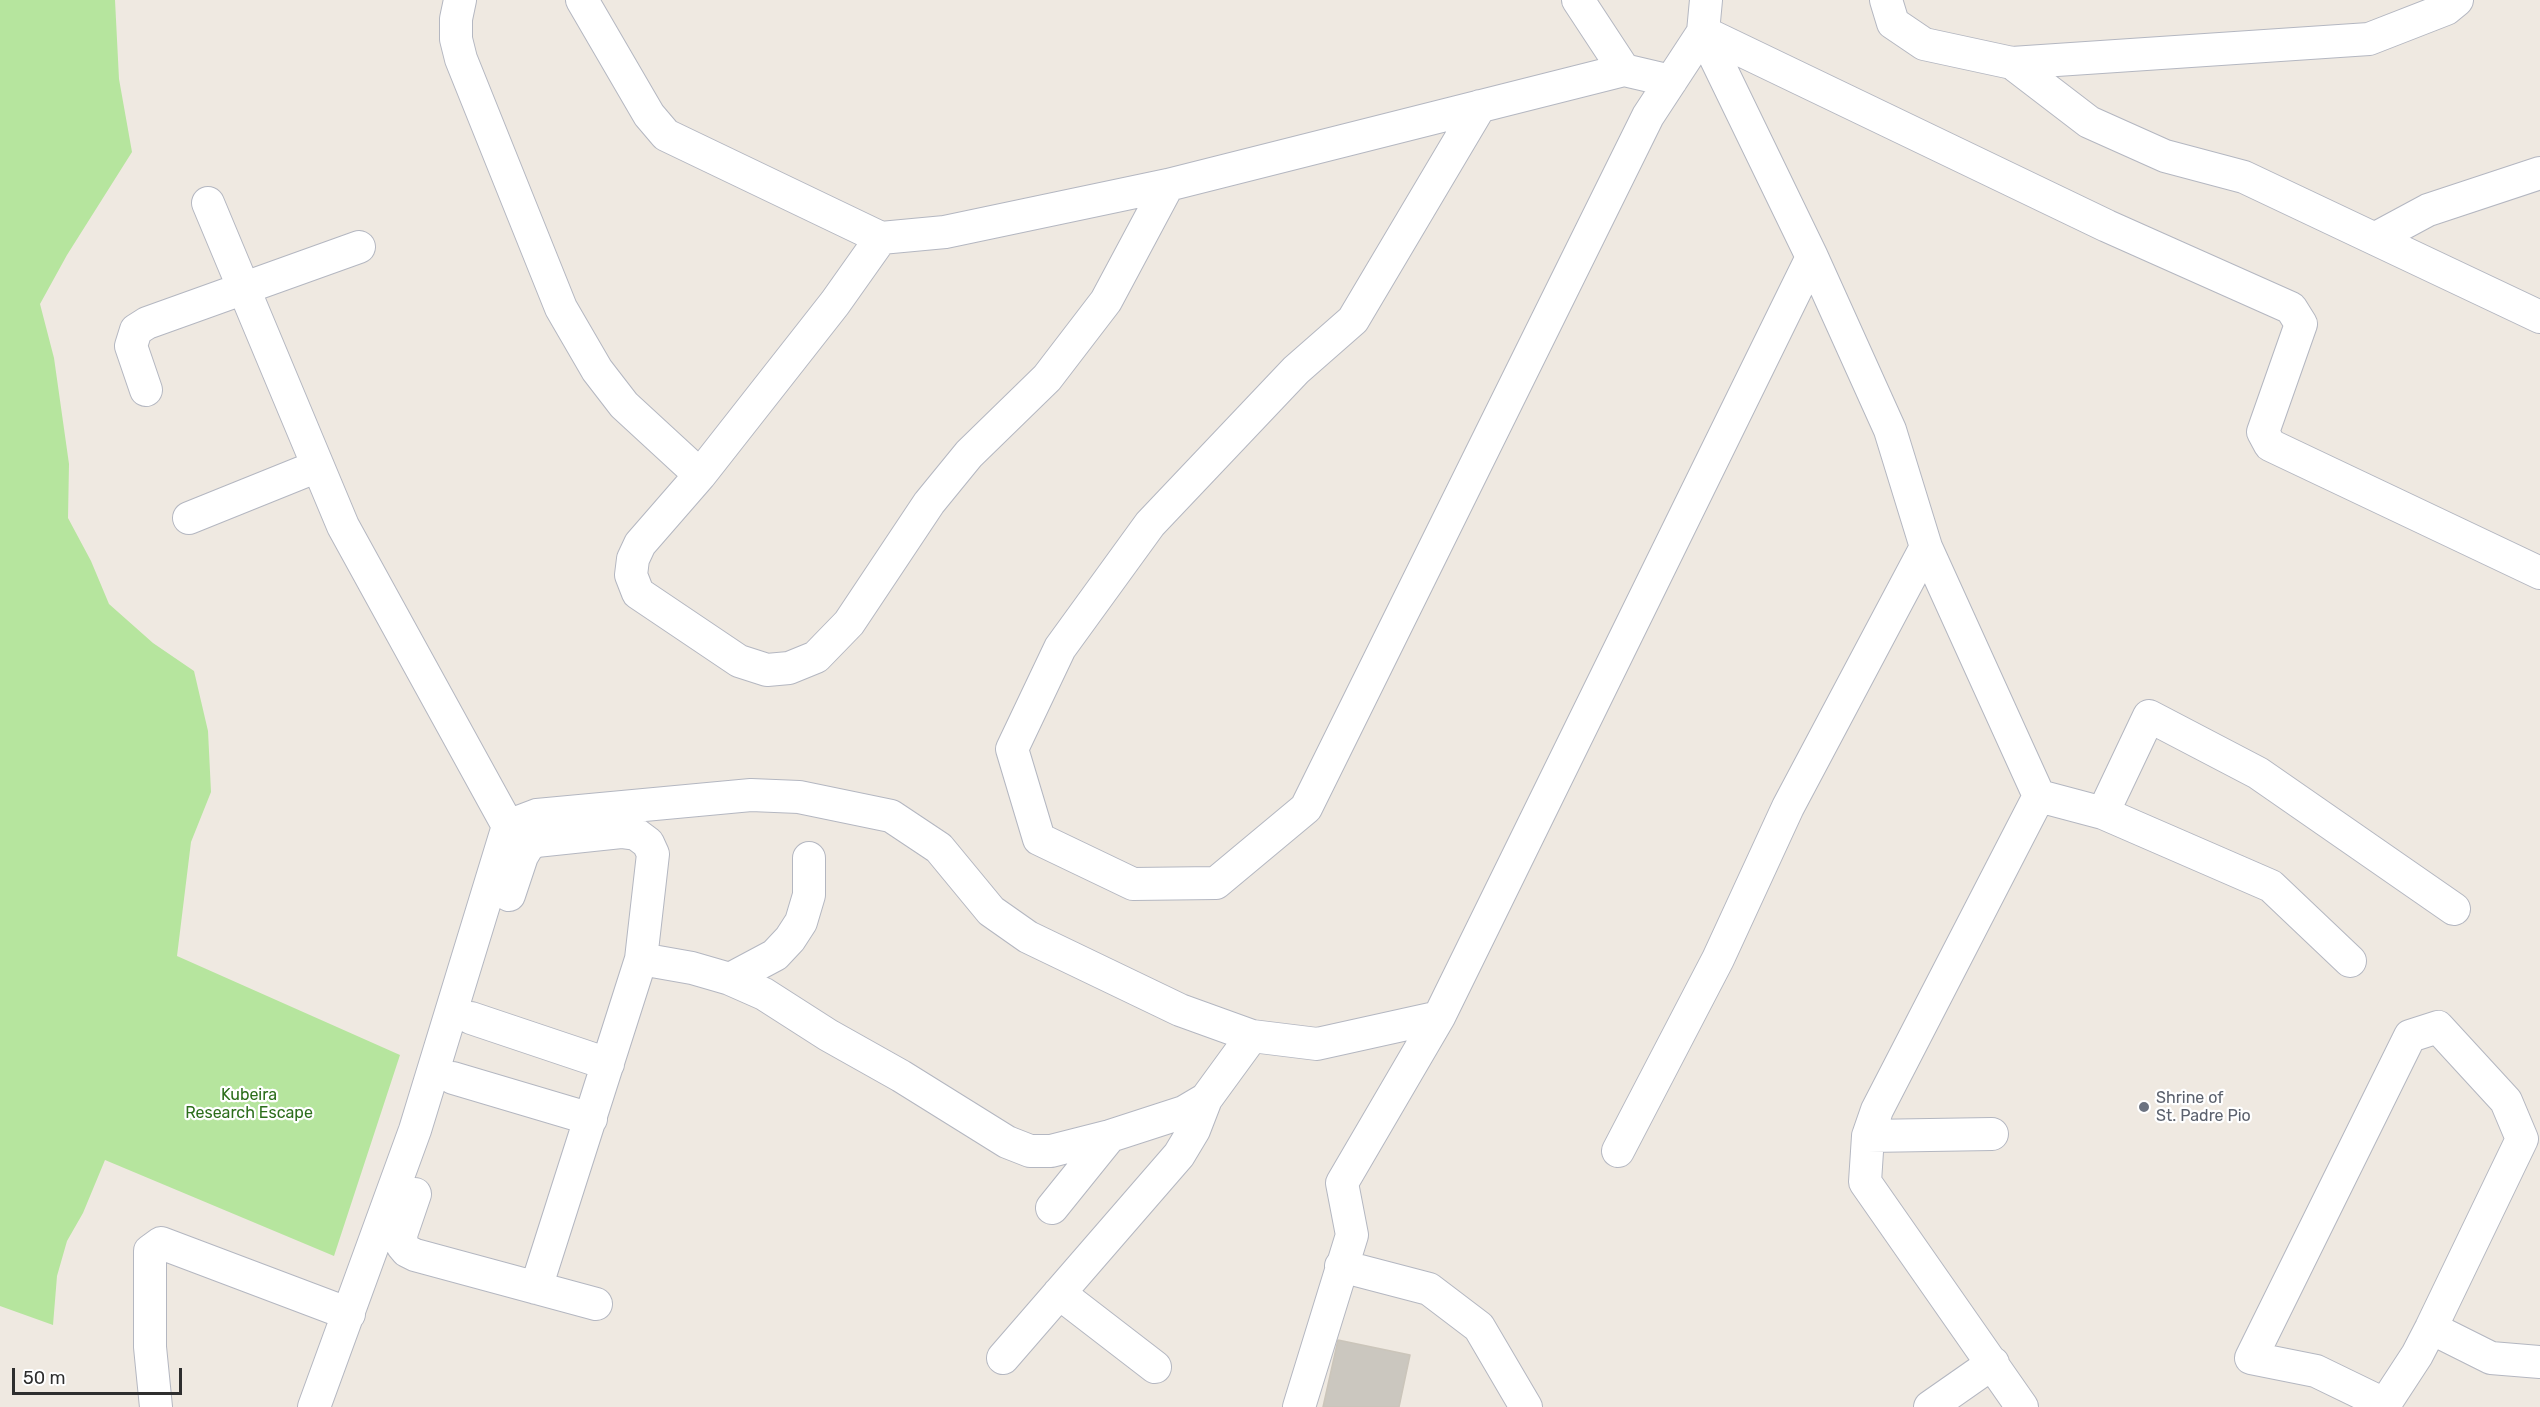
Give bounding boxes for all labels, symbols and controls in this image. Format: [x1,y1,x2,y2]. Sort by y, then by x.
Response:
park label: Kubeira Research Escape [185,1085,313,1123]
place label: Shrine of St. Padre Pio [2156,1088,2251,1126]
marker: Shrine of St. Padre Pio [2137,1100,2151,1114]
scale bar [15,1356,184,1394]
text: 50 m [23,1367,66,1389]

